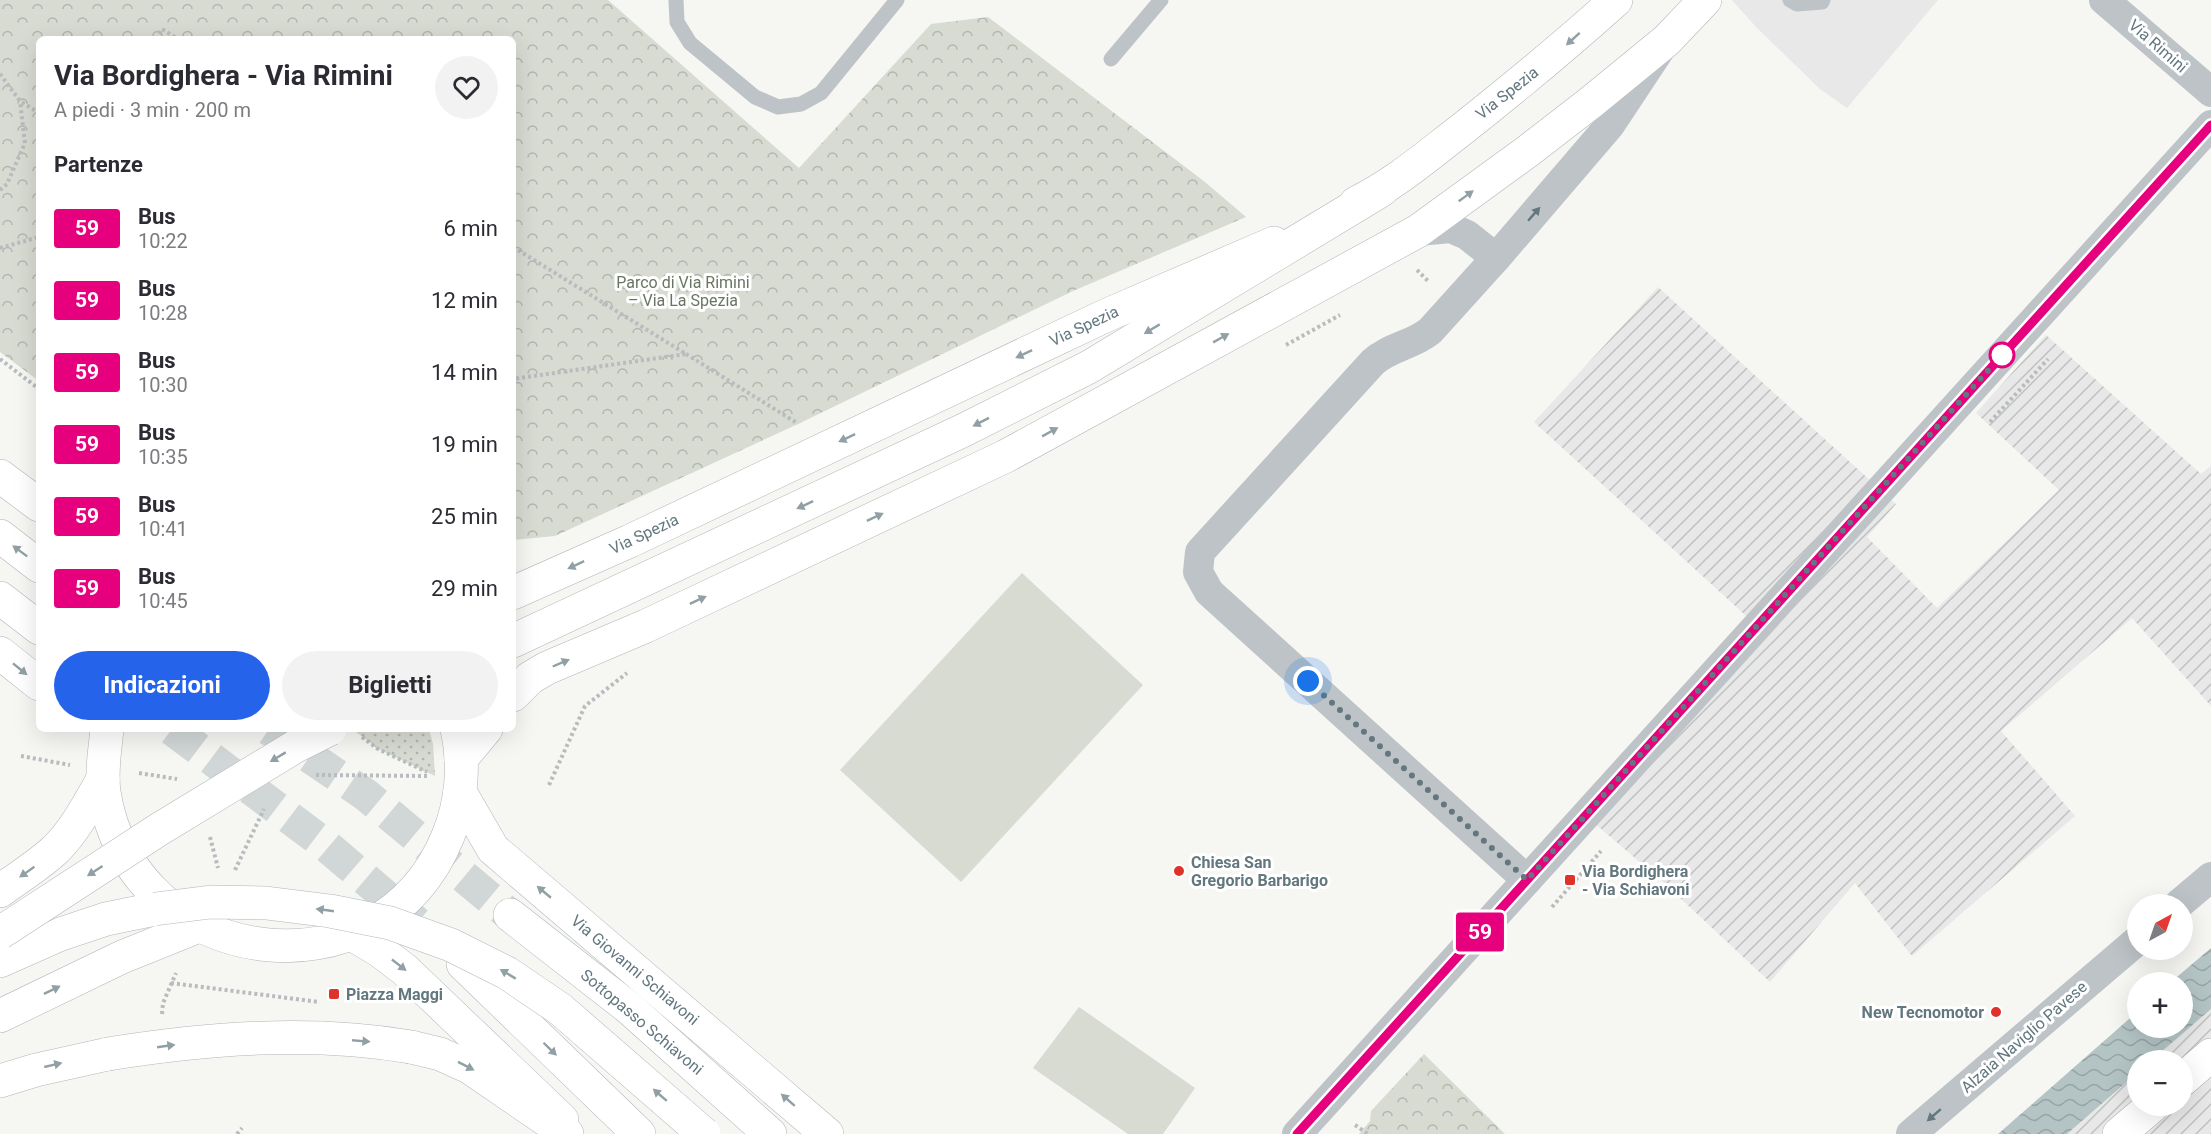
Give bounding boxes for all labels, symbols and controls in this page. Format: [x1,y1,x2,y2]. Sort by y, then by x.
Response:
street label: Via Rimini [2125,15,2191,77]
one-way arrow [1566,32,1581,45]
button: heart [435,56,498,119]
text: Via Bordighera - Via Rimini [54,59,393,92]
street label: Via Spezia [1472,63,1542,123]
text: A piedi · 3 min · 200 m [54,98,251,122]
text: Partenze [54,152,143,177]
one-way arrow [1458,191,1473,203]
text: Bus [138,204,176,229]
one-way arrow [1527,207,1540,222]
text: 59 [75,216,99,240]
text: 6 min [443,216,498,241]
text: 10:22 [138,229,188,253]
park label: Parco di Via Rimini – Via La Spezia [616,273,750,310]
text: Bus [138,276,176,301]
text: 59 [75,288,99,312]
text: 12 min [431,288,498,313]
text: 10:28 [138,301,188,325]
street label: Via Spezia [1046,302,1122,350]
one-way arrow [1143,324,1160,334]
one-way arrow [1213,333,1230,343]
unlabelled marker [1989,342,2015,368]
text: Bus [138,348,176,373]
one-way arrow [1015,350,1032,359]
text: 59 [75,360,99,384]
text: 14 min [431,360,498,385]
text: 10:30 [138,373,188,397]
one-way arrow [972,417,989,426]
text: Bus [138,420,176,445]
one-way arrow [1042,427,1059,437]
text: 59 [75,432,99,456]
text: 19 min [431,432,498,457]
one-way arrow [839,433,856,442]
text: 10:35 [138,445,188,469]
text: Bus [138,492,176,517]
one-way arrow [796,501,813,510]
text: 59 [75,504,99,528]
text: 25 min [431,504,498,529]
street label: Via Spezia [606,510,682,558]
one-way arrow [866,513,883,522]
text: 10:41 [138,517,188,541]
one-way arrow [12,545,28,557]
one-way arrow [568,561,585,570]
text: Bus [138,564,176,589]
text: 59 [75,576,99,600]
text: 29 min [431,576,498,601]
text: 10:45 [138,589,188,613]
one-way arrow [690,595,708,605]
button: Indicazioni [54,651,270,720]
button: Biglietti [282,651,498,720]
one-way arrow [552,658,570,668]
one-way arrow [12,662,27,674]
your location [1293,666,1323,696]
one-way arrow [270,751,286,762]
place label: Chiesa San Gregorio Barbarigo [1191,853,1328,890]
place label: Via Bordighera - Via Schiavoni [1582,862,1690,899]
marker: Chiesa San Gregorio Barbarigo [1172,864,1186,878]
one-way arrow [87,865,103,876]
one-way arrow [19,866,35,877]
marker: Via Bordighera - Via Schiavoni [1563,873,1577,887]
one-way arrow [537,886,552,899]
north arrow [2127,894,2193,960]
map controls [2127,894,2193,1116]
one-way arrow [315,906,334,915]
street label: Via Giovanni Schiavoni [567,911,703,1029]
line badge: 59 [1453,912,1507,952]
text: 59 [1468,920,1492,944]
one-way arrow [391,959,407,972]
street label: Sottopasso Schiavoni [577,965,707,1079]
one-way arrow [499,969,516,979]
button: + [2127,972,2193,1038]
street label: Alzaia Naviglio Pavese [1957,977,2091,1097]
place label: Piazza Maggi [346,985,443,1004]
one-way arrow [44,986,61,995]
marker: Piazza Maggi [327,987,341,1001]
place label: New Tecnomotor [1862,1003,1984,1022]
marker: New Tecnomotor [1989,1005,2003,1019]
one-way arrow [351,1036,370,1046]
one-way arrow [157,1041,176,1050]
one-way arrow [542,1042,557,1056]
button: − [2127,1050,2193,1116]
one-way arrow [44,1060,63,1070]
one-way arrow [457,1062,474,1071]
one-way arrow [653,1089,668,1102]
one-way arrow [781,1094,796,1107]
one-way arrow [1927,1108,1942,1121]

